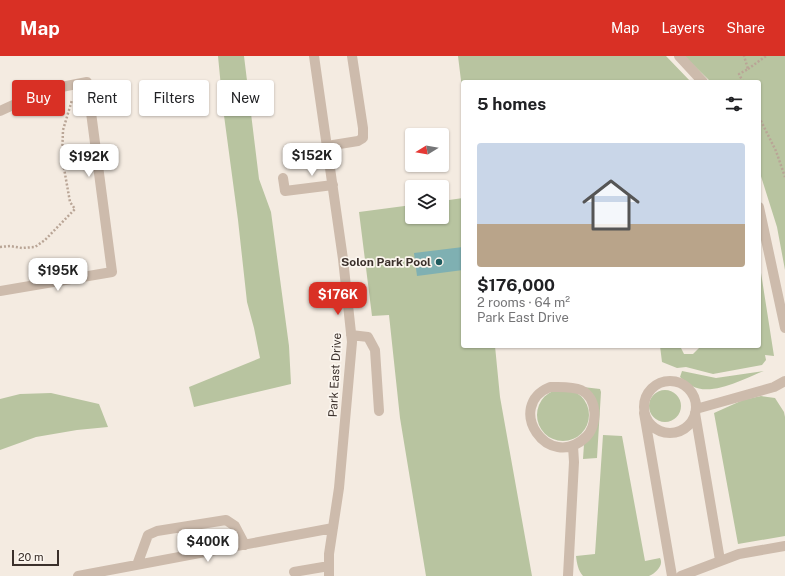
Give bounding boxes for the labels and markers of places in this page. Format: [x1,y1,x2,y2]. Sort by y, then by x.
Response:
pin: $152K [284,143,340,177]
pin: $192K [61,144,117,178]
place label: Solon Park Pool [341,255,431,269]
marker: Solon Park Pool [434,257,444,267]
pin: $195K [30,258,86,292]
pin: $176K [310,282,366,316]
pin: $400K [180,529,236,563]

